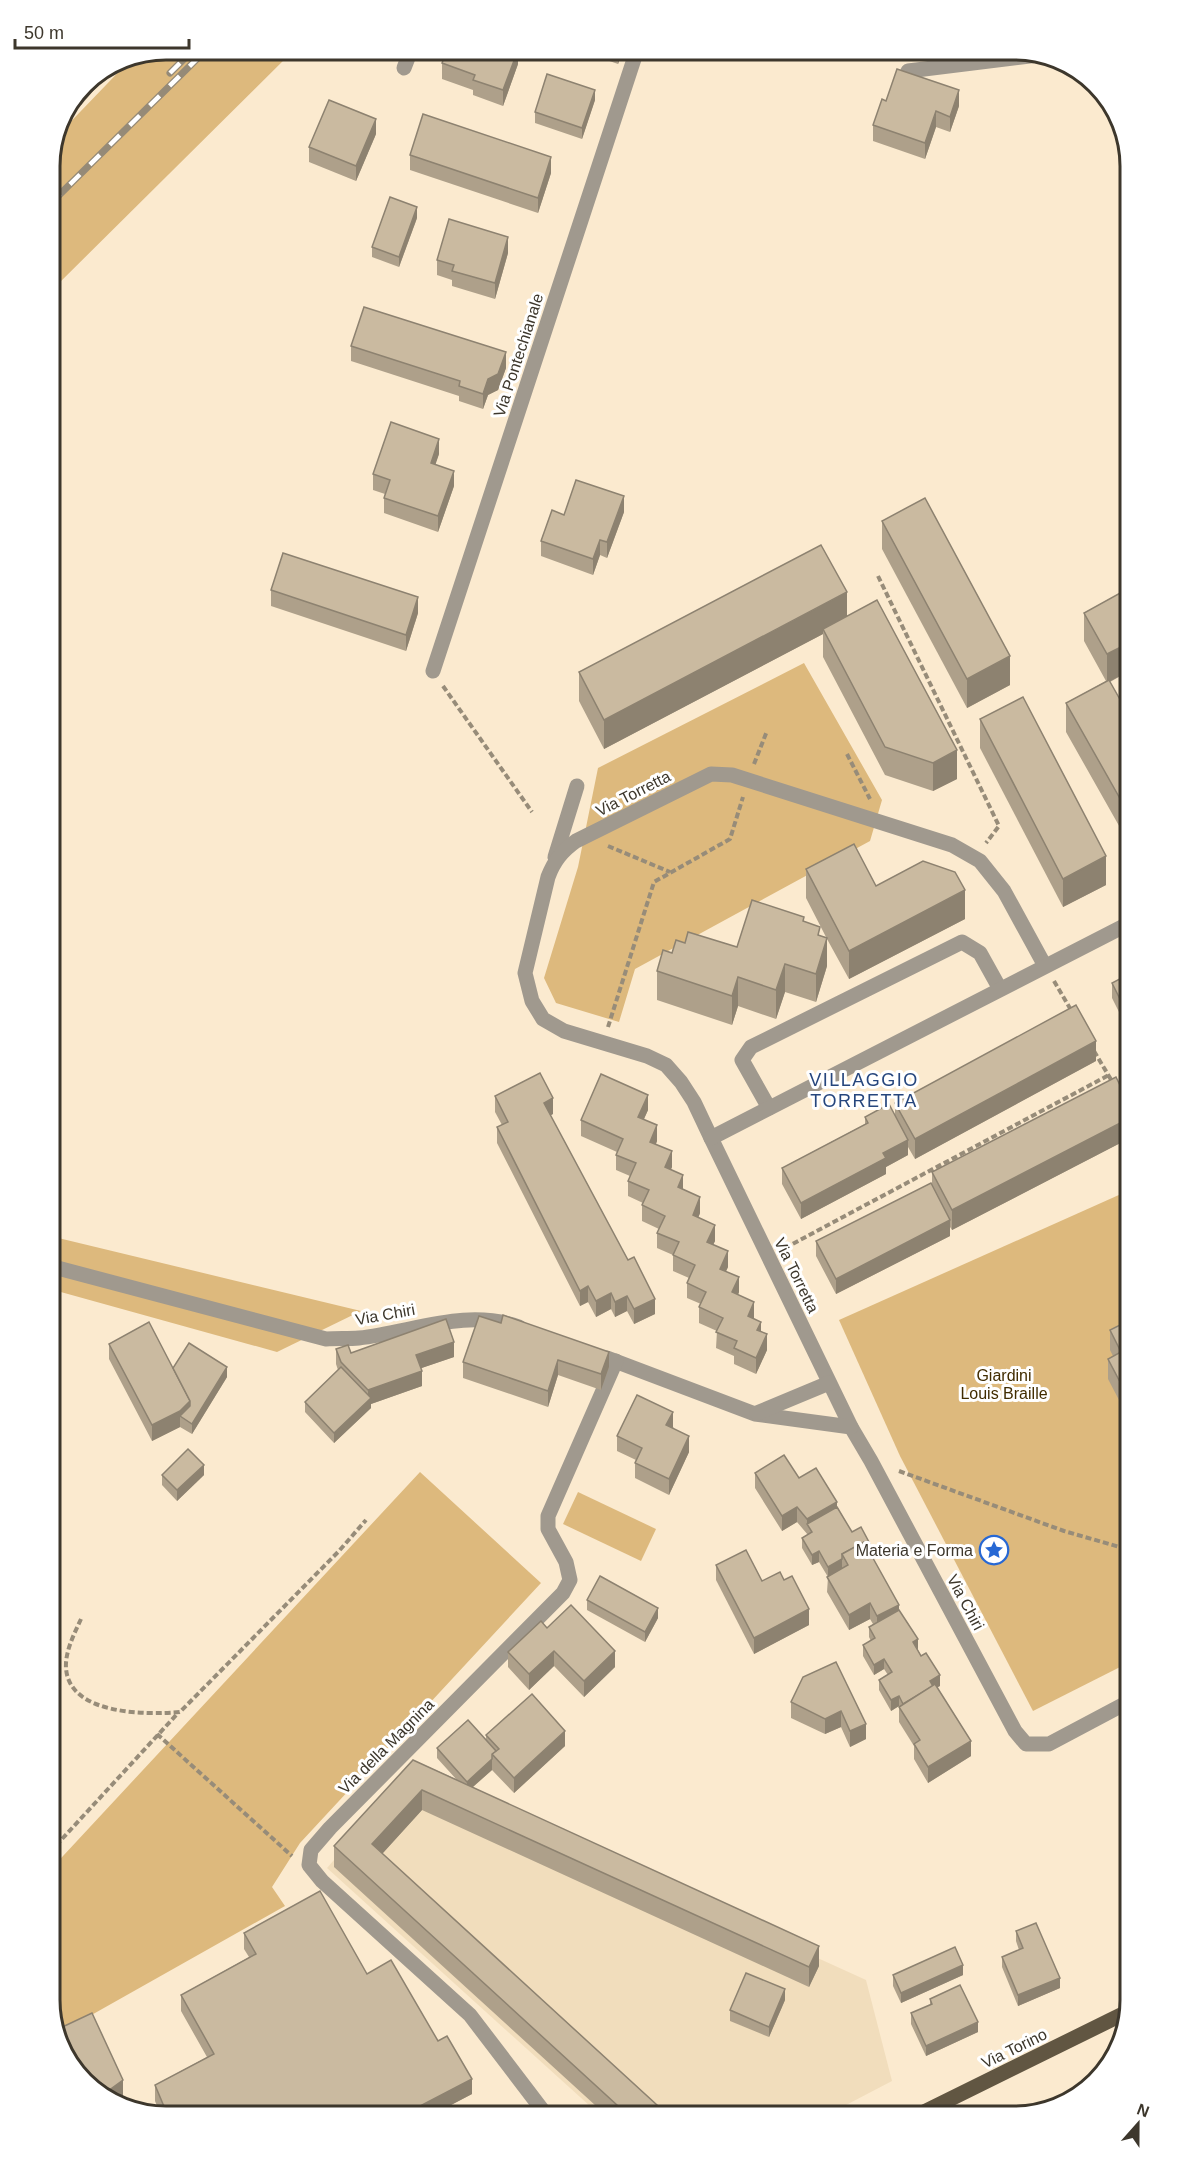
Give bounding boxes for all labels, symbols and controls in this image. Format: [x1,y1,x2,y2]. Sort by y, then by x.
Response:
scale bar [15,12,189,50]
text: 50 m [24,23,64,43]
street label: Via Pontechianale [491,291,546,419]
street label: Via Torretta [593,767,673,819]
district label: VILLAGGIO TORRETTA [809,1070,919,1111]
street label: Via Torretta [771,1235,822,1316]
street label: Via Chiri [354,1301,416,1328]
park label: Giardini Louis Braille [960,1367,1048,1402]
place icon: Materia e Forma [978,1534,1010,1566]
place label: Materia e Forma [856,1542,973,1559]
street label: Via Chiri [944,1572,987,1633]
street label: Via della Magnina [335,1695,437,1797]
street label: Via Torino [979,2025,1050,2072]
north arrow [1108,2094,1168,2154]
text: N [1135,2100,1152,2120]

